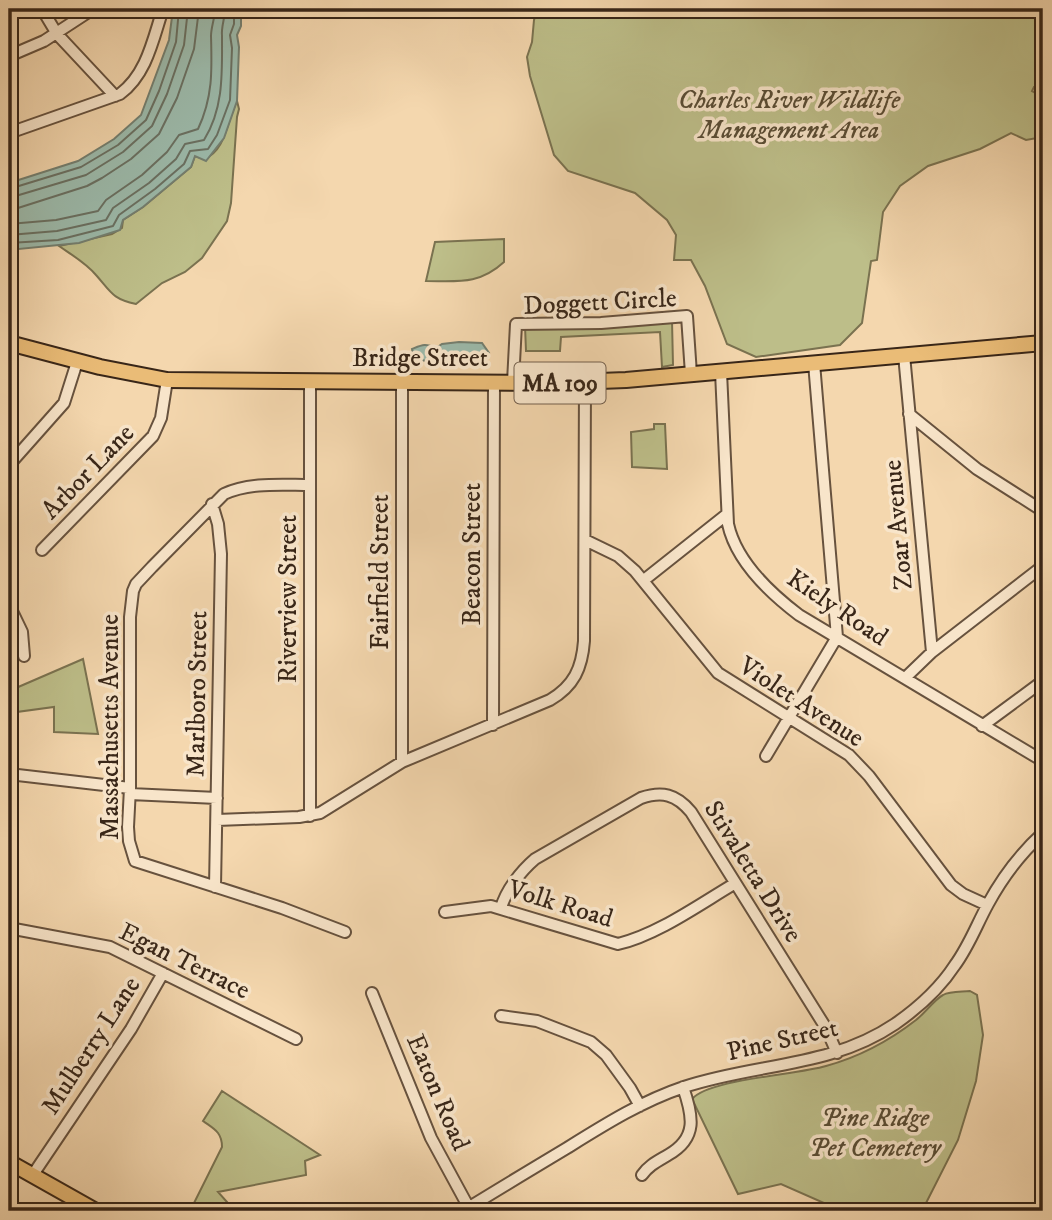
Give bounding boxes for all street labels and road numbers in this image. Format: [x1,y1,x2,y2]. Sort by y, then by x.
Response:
street label: Doggett Circle [523,282,678,323]
street label: Bridge Street [352,342,488,375]
road number: MA 109 [514,362,606,404]
street label: Arbor Lane [34,417,142,527]
street label: Zoar Avenue [876,458,921,591]
street label: Beacon Street [456,483,489,625]
street label: Fairfield Street [364,494,397,650]
street label: Riverview Street [272,515,305,683]
street label: Kiely Road [780,562,894,654]
street label: Marlboro Street [180,611,215,777]
street label: Massachusetts Avenue [94,614,127,840]
street label: Violet Avenue [731,649,870,755]
street label: Stivaletta Drive [696,795,809,949]
street label: Volk Road [503,873,617,936]
street label: Egan Terrace [114,916,255,1007]
street label: Mulberry Lane [34,971,148,1121]
street label: Pine Street [724,1012,841,1069]
street label: Eaton Road [398,1029,477,1156]

